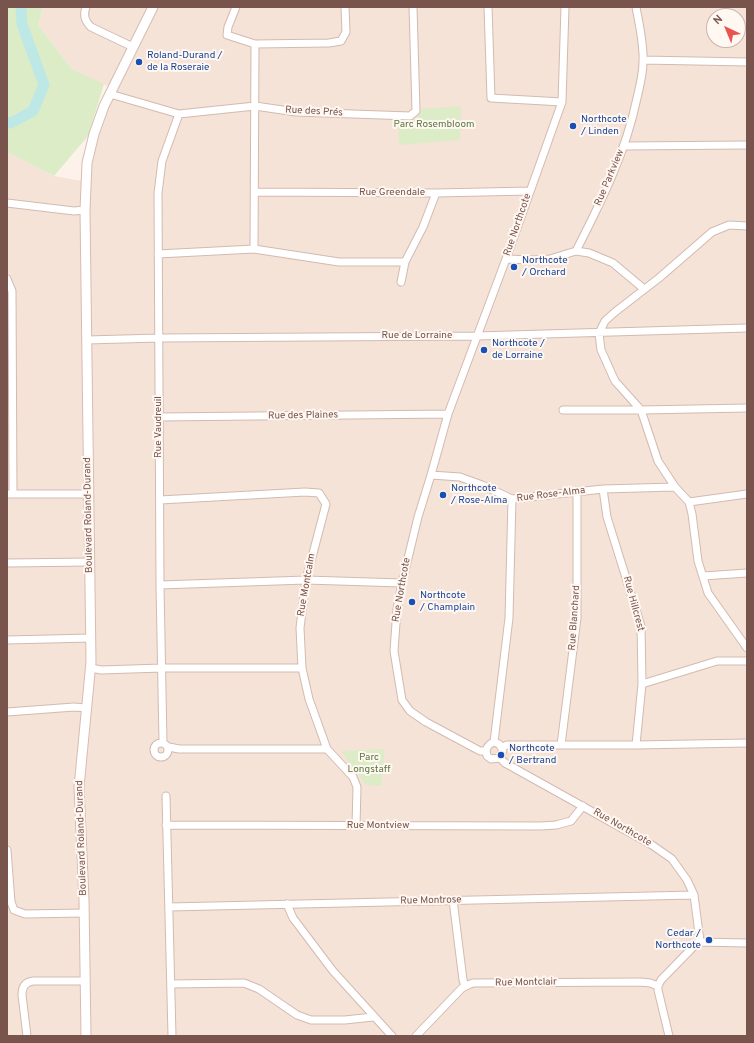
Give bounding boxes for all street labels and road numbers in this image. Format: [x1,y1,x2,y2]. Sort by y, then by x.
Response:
street label: Rue des Prés [285,104,343,120]
street label: Rue Parkview [593,148,627,208]
street label: Rue Greendale [359,187,425,199]
street label: Rue Northcote [502,192,534,258]
street label: Rue de Lorraine [382,330,452,342]
street label: Rue Vaudreuil [153,396,165,458]
street label: Rue des Plaines [268,409,338,423]
street label: Boulevard Roland-Durand [82,457,96,573]
street label: Rue Rose-Alma [516,485,586,505]
street label: Rue Montcalm [296,553,318,617]
street label: Rue Northcote [390,557,414,623]
street label: Rue Hillcrest [620,575,646,633]
street label: Rue Blanchard [567,585,583,651]
street label: Boulevard Roland-Durand [74,780,90,896]
street label: Rue Northcote [591,806,653,850]
street label: Rue Montview [347,820,409,832]
street label: Rue Montrose [400,894,462,908]
street label: Rue Montclair [495,976,557,990]

